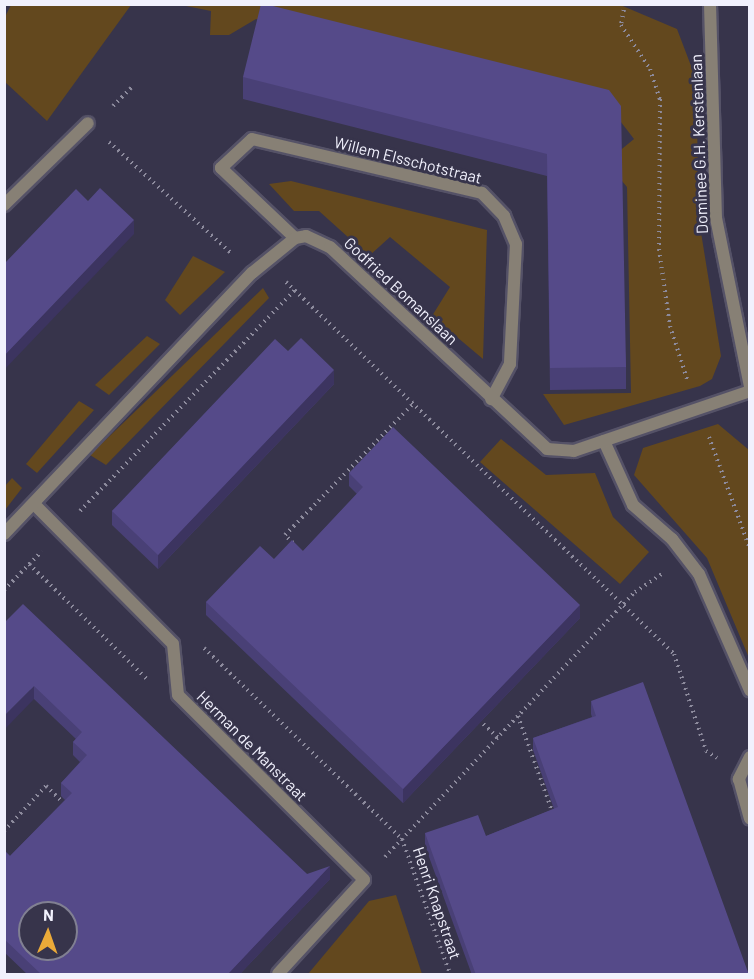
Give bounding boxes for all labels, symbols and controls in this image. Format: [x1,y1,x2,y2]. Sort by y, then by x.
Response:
street label: Dominee G.H. Kerstenlaan [686,54,712,234]
street label: Willem Elsschotstraat [332,132,484,188]
street label: Godfried Bomanslaan [340,233,462,349]
street label: Herman de Manstraat [193,687,311,805]
street label: Henri Knapstraat [409,844,465,962]
north arrow [18,901,78,961]
text: N [43,905,54,924]

